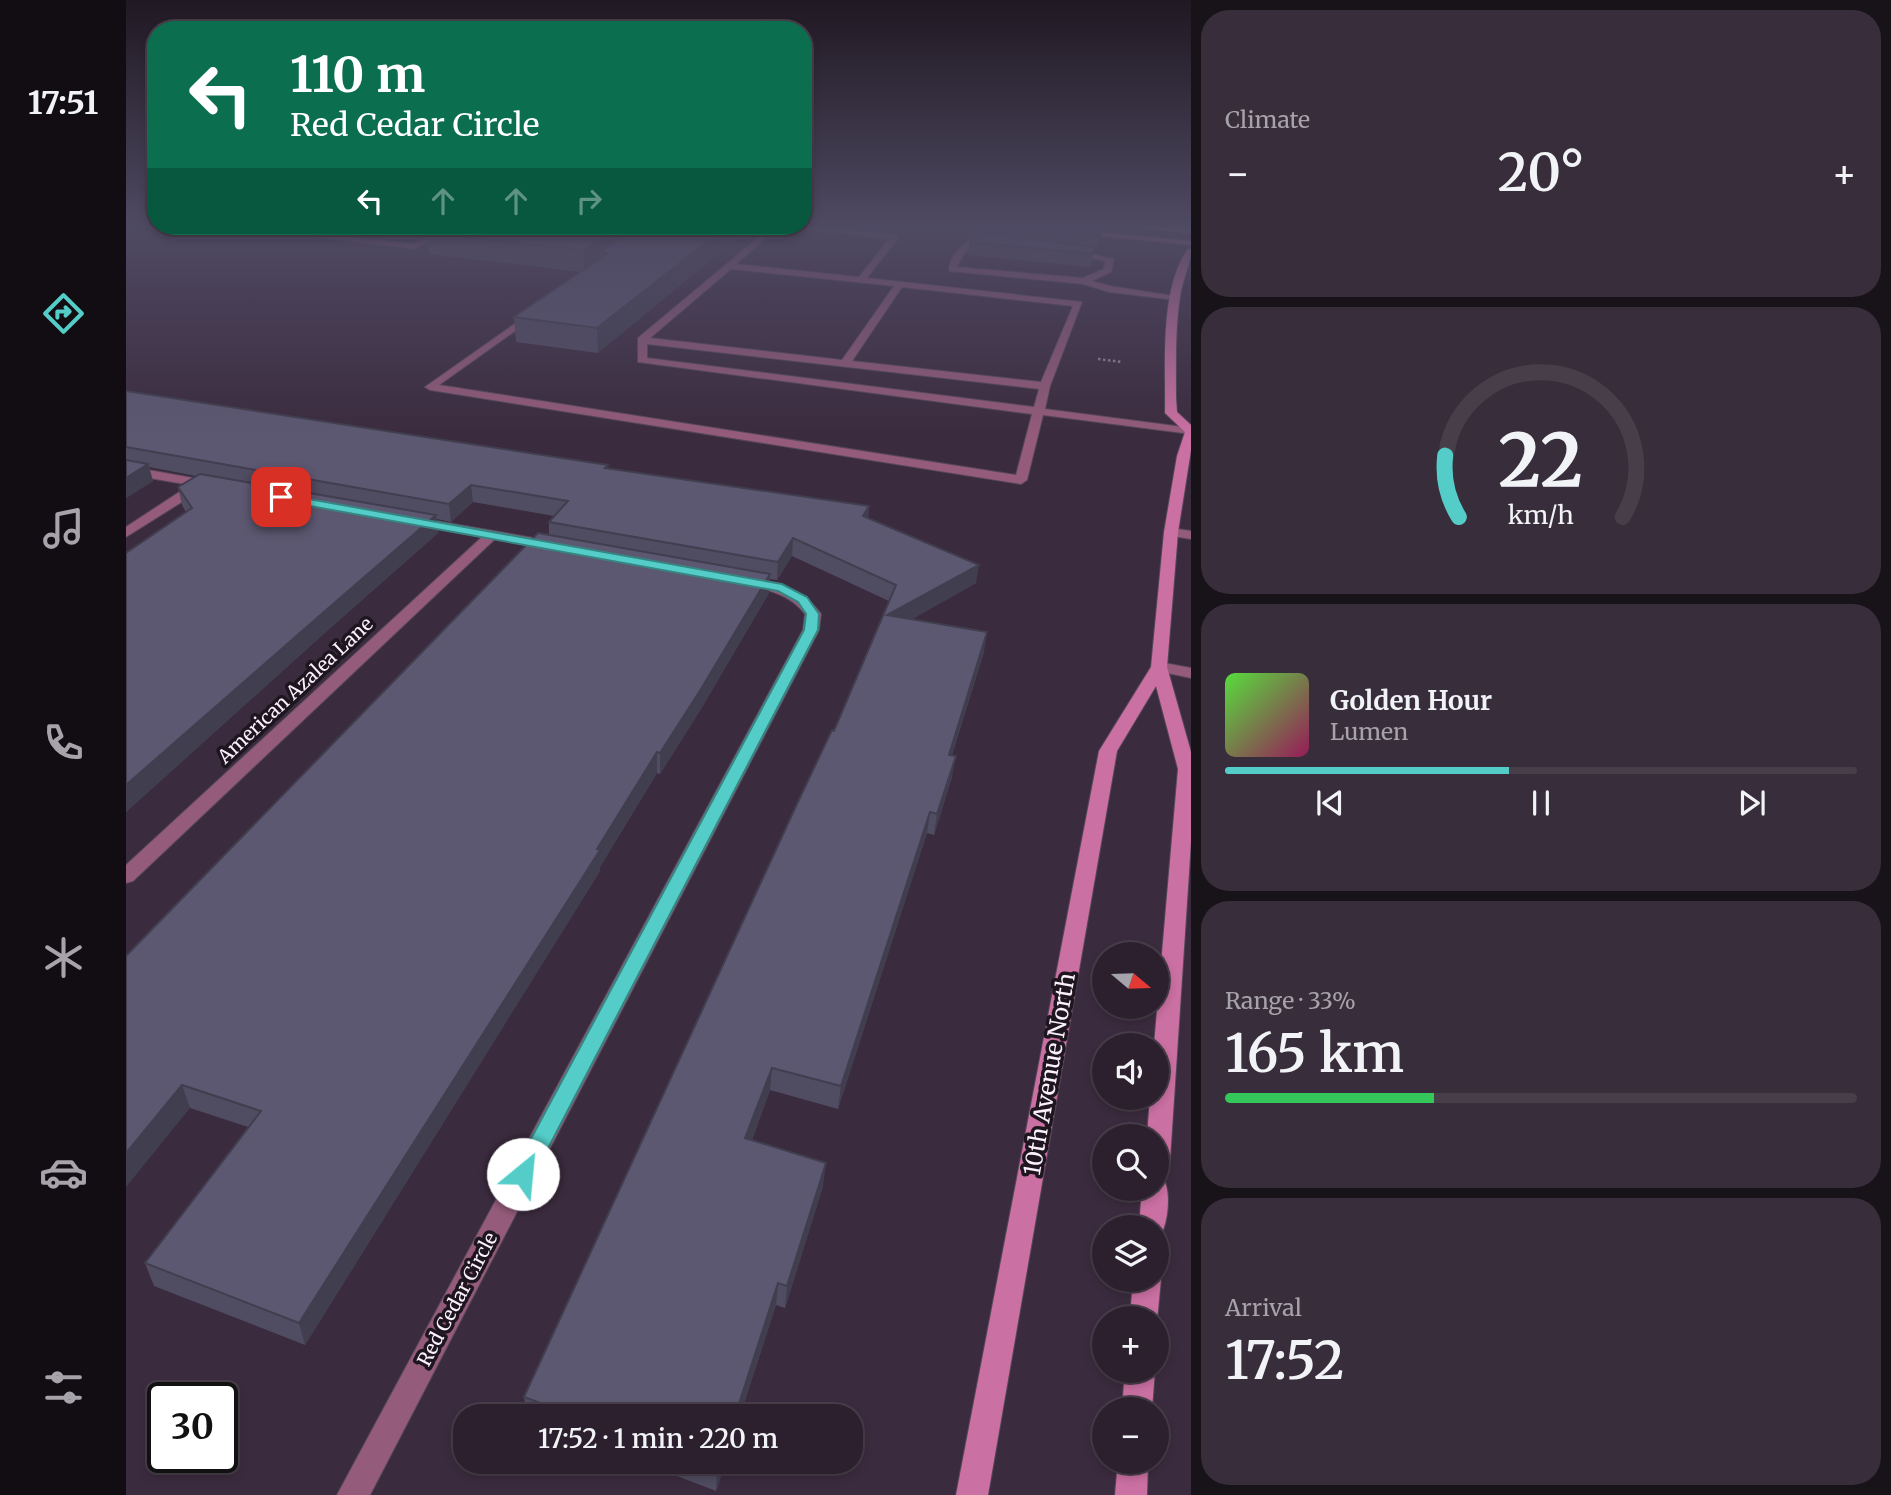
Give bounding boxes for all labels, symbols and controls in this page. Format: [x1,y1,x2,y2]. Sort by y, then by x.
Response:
text: 110 m [290,44,425,105]
icon: left [175,49,266,140]
text: 17:51 [28,83,98,123]
text: Red Cedar Circle [290,105,539,145]
text: Climate [1225,105,1310,134]
text: 20° [1498,140,1584,205]
text: − [1225,150,1250,197]
text: + [1832,150,1857,197]
icon: left [351,182,389,220]
icon: ahead [424,182,462,220]
icon: ahead [497,182,535,220]
icon: right [570,182,608,220]
icon: directions [39,289,88,338]
text: 22 [1499,415,1583,507]
pin [251,467,311,527]
icon: arrive [262,478,300,516]
text: km/h [1508,498,1574,530]
icon: music [39,504,88,553]
street label: American Azalea Lane [212,612,378,769]
text: Golden Hour [1330,684,1492,717]
text: Lumen [1330,717,1408,746]
icon: phone [39,718,88,767]
icon: previous [1311,784,1349,822]
icon: pause [1522,784,1560,822]
icon: next [1733,784,1771,822]
icon: climate [39,933,88,982]
north arrow [1092,942,1169,1018]
map controls [1092,942,1169,1474]
street label: 10th Avenue North [1017,970,1081,1178]
text: Range · 33% [1225,986,1356,1015]
text: 165 km [1225,1021,1404,1086]
button: sound [1092,1033,1169,1110]
button: search [1092,1124,1169,1201]
position arrow [486,1137,560,1211]
icon: car [39,1148,88,1197]
button: layers [1092,1215,1169,1292]
street label: Red Cedar Circle [412,1228,502,1370]
text: Arrival [1225,1293,1302,1322]
button: + [1092,1306,1169,1383]
text: 17:52 [1225,1328,1345,1393]
icon: filters [39,1363,88,1412]
speed limit sign: 30 [147,1382,238,1473]
button: − [1092,1397,1169,1474]
text: 17:52 · 1 min · 220 m [538,1422,778,1455]

